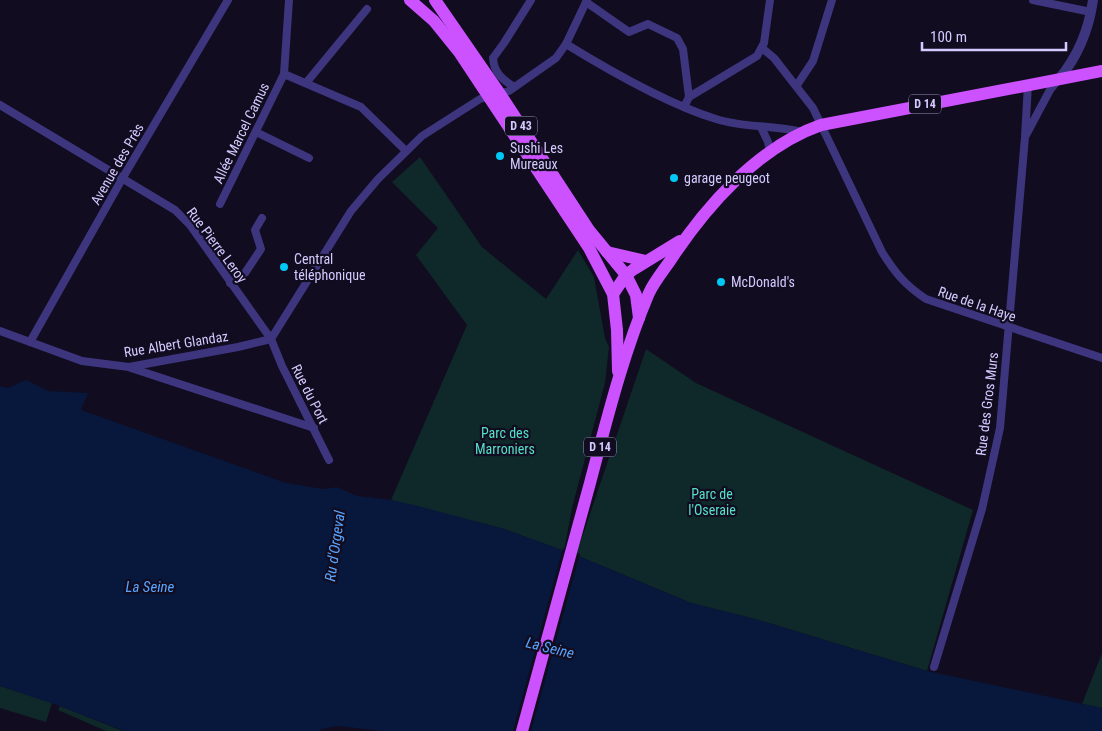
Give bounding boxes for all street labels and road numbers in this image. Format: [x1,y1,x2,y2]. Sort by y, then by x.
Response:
street label: Allée Marcel Camus [210,80,272,186]
road number: D 14 [909,95,941,114]
road number: D 43 [505,116,537,136]
street label: Avenue des Près [87,120,147,208]
street label: Rue Pierre Leroy [184,204,251,286]
street label: Rue de la Haye [936,283,1019,325]
street label: Rue Albert Glandaz [123,328,229,360]
street label: Rue des Gros Murs [973,351,1001,457]
street label: Rue du Port [288,362,332,426]
road number: D 14 [584,438,616,457]

